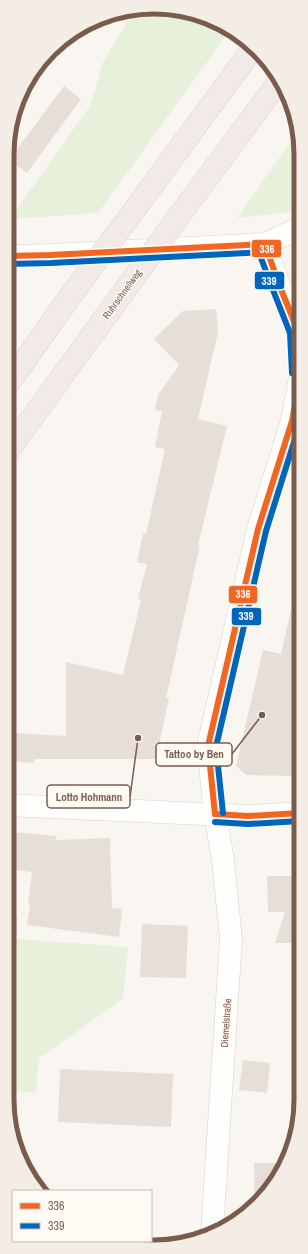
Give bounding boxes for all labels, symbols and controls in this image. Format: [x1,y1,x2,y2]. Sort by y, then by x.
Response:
line badge: 336 [251,239,282,258]
text: 336 [259,242,275,256]
street label: Ruhrschnellweg [100,266,145,321]
line badge: 339 [254,271,285,290]
text: 339 [261,274,277,288]
line badge: 336 [228,585,258,604]
text: 336 [235,587,251,601]
line badge: 339 [231,607,262,626]
text: 339 [238,609,254,623]
callout: Tattoo by Ben [156,743,232,766]
text: Tattoo by Ben [164,747,224,761]
callout: Lotto Hohmann [47,785,130,808]
text: Lotto Hohmann [56,790,122,804]
street label: Diemelstraße [218,998,234,1048]
legend [12,1190,152,1242]
text: 336 [48,1198,64,1214]
text: 339 [48,1218,64,1234]

